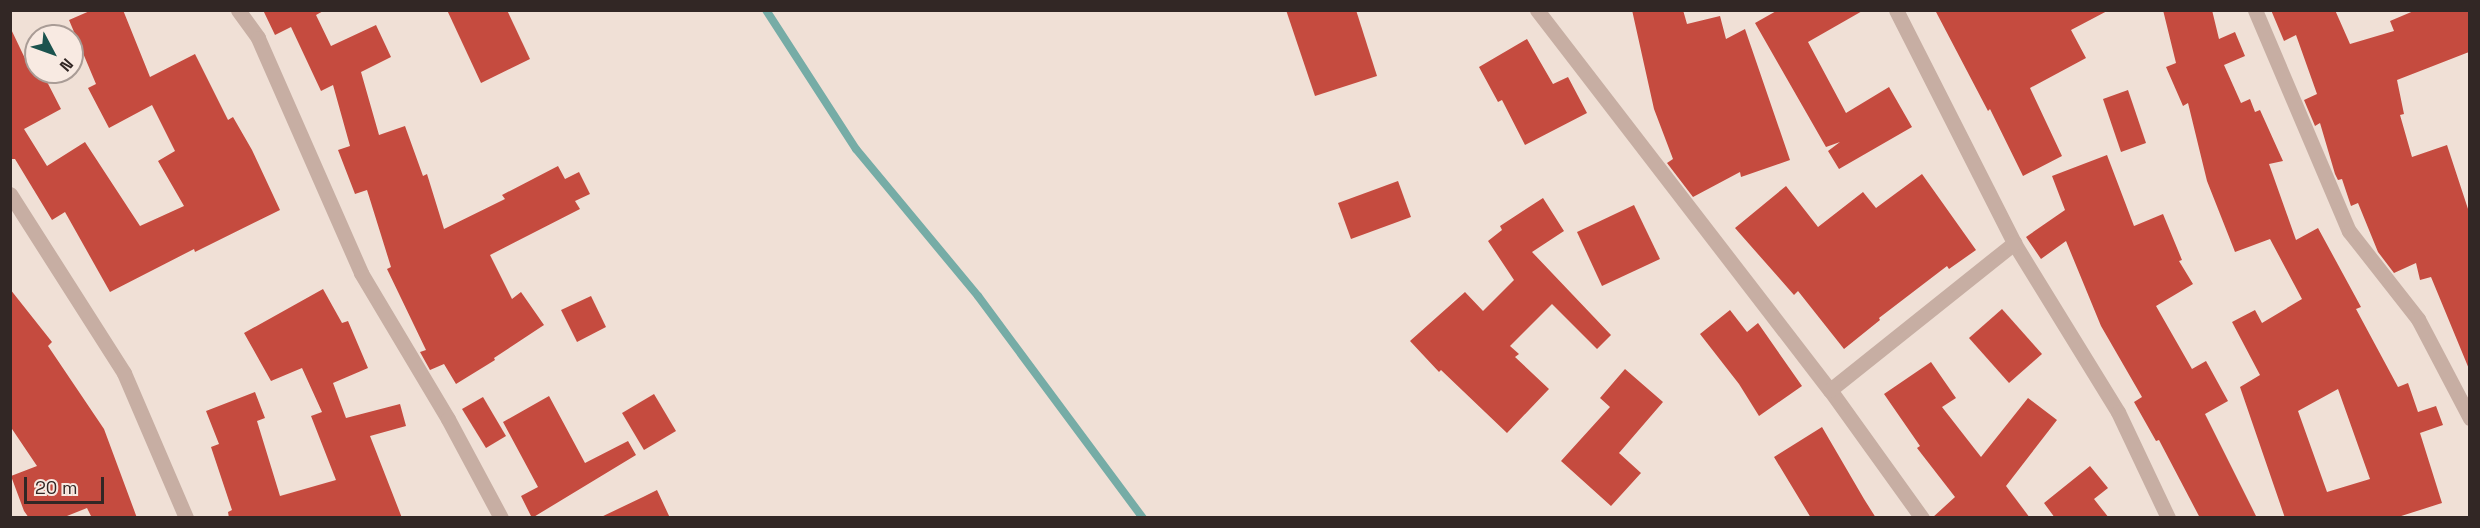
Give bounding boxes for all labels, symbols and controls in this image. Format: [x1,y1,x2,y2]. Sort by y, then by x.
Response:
north arrow [24,24,84,84]
text: N [55,54,78,76]
scale bar [27,465,106,503]
text: 20 m [35,476,78,499]

